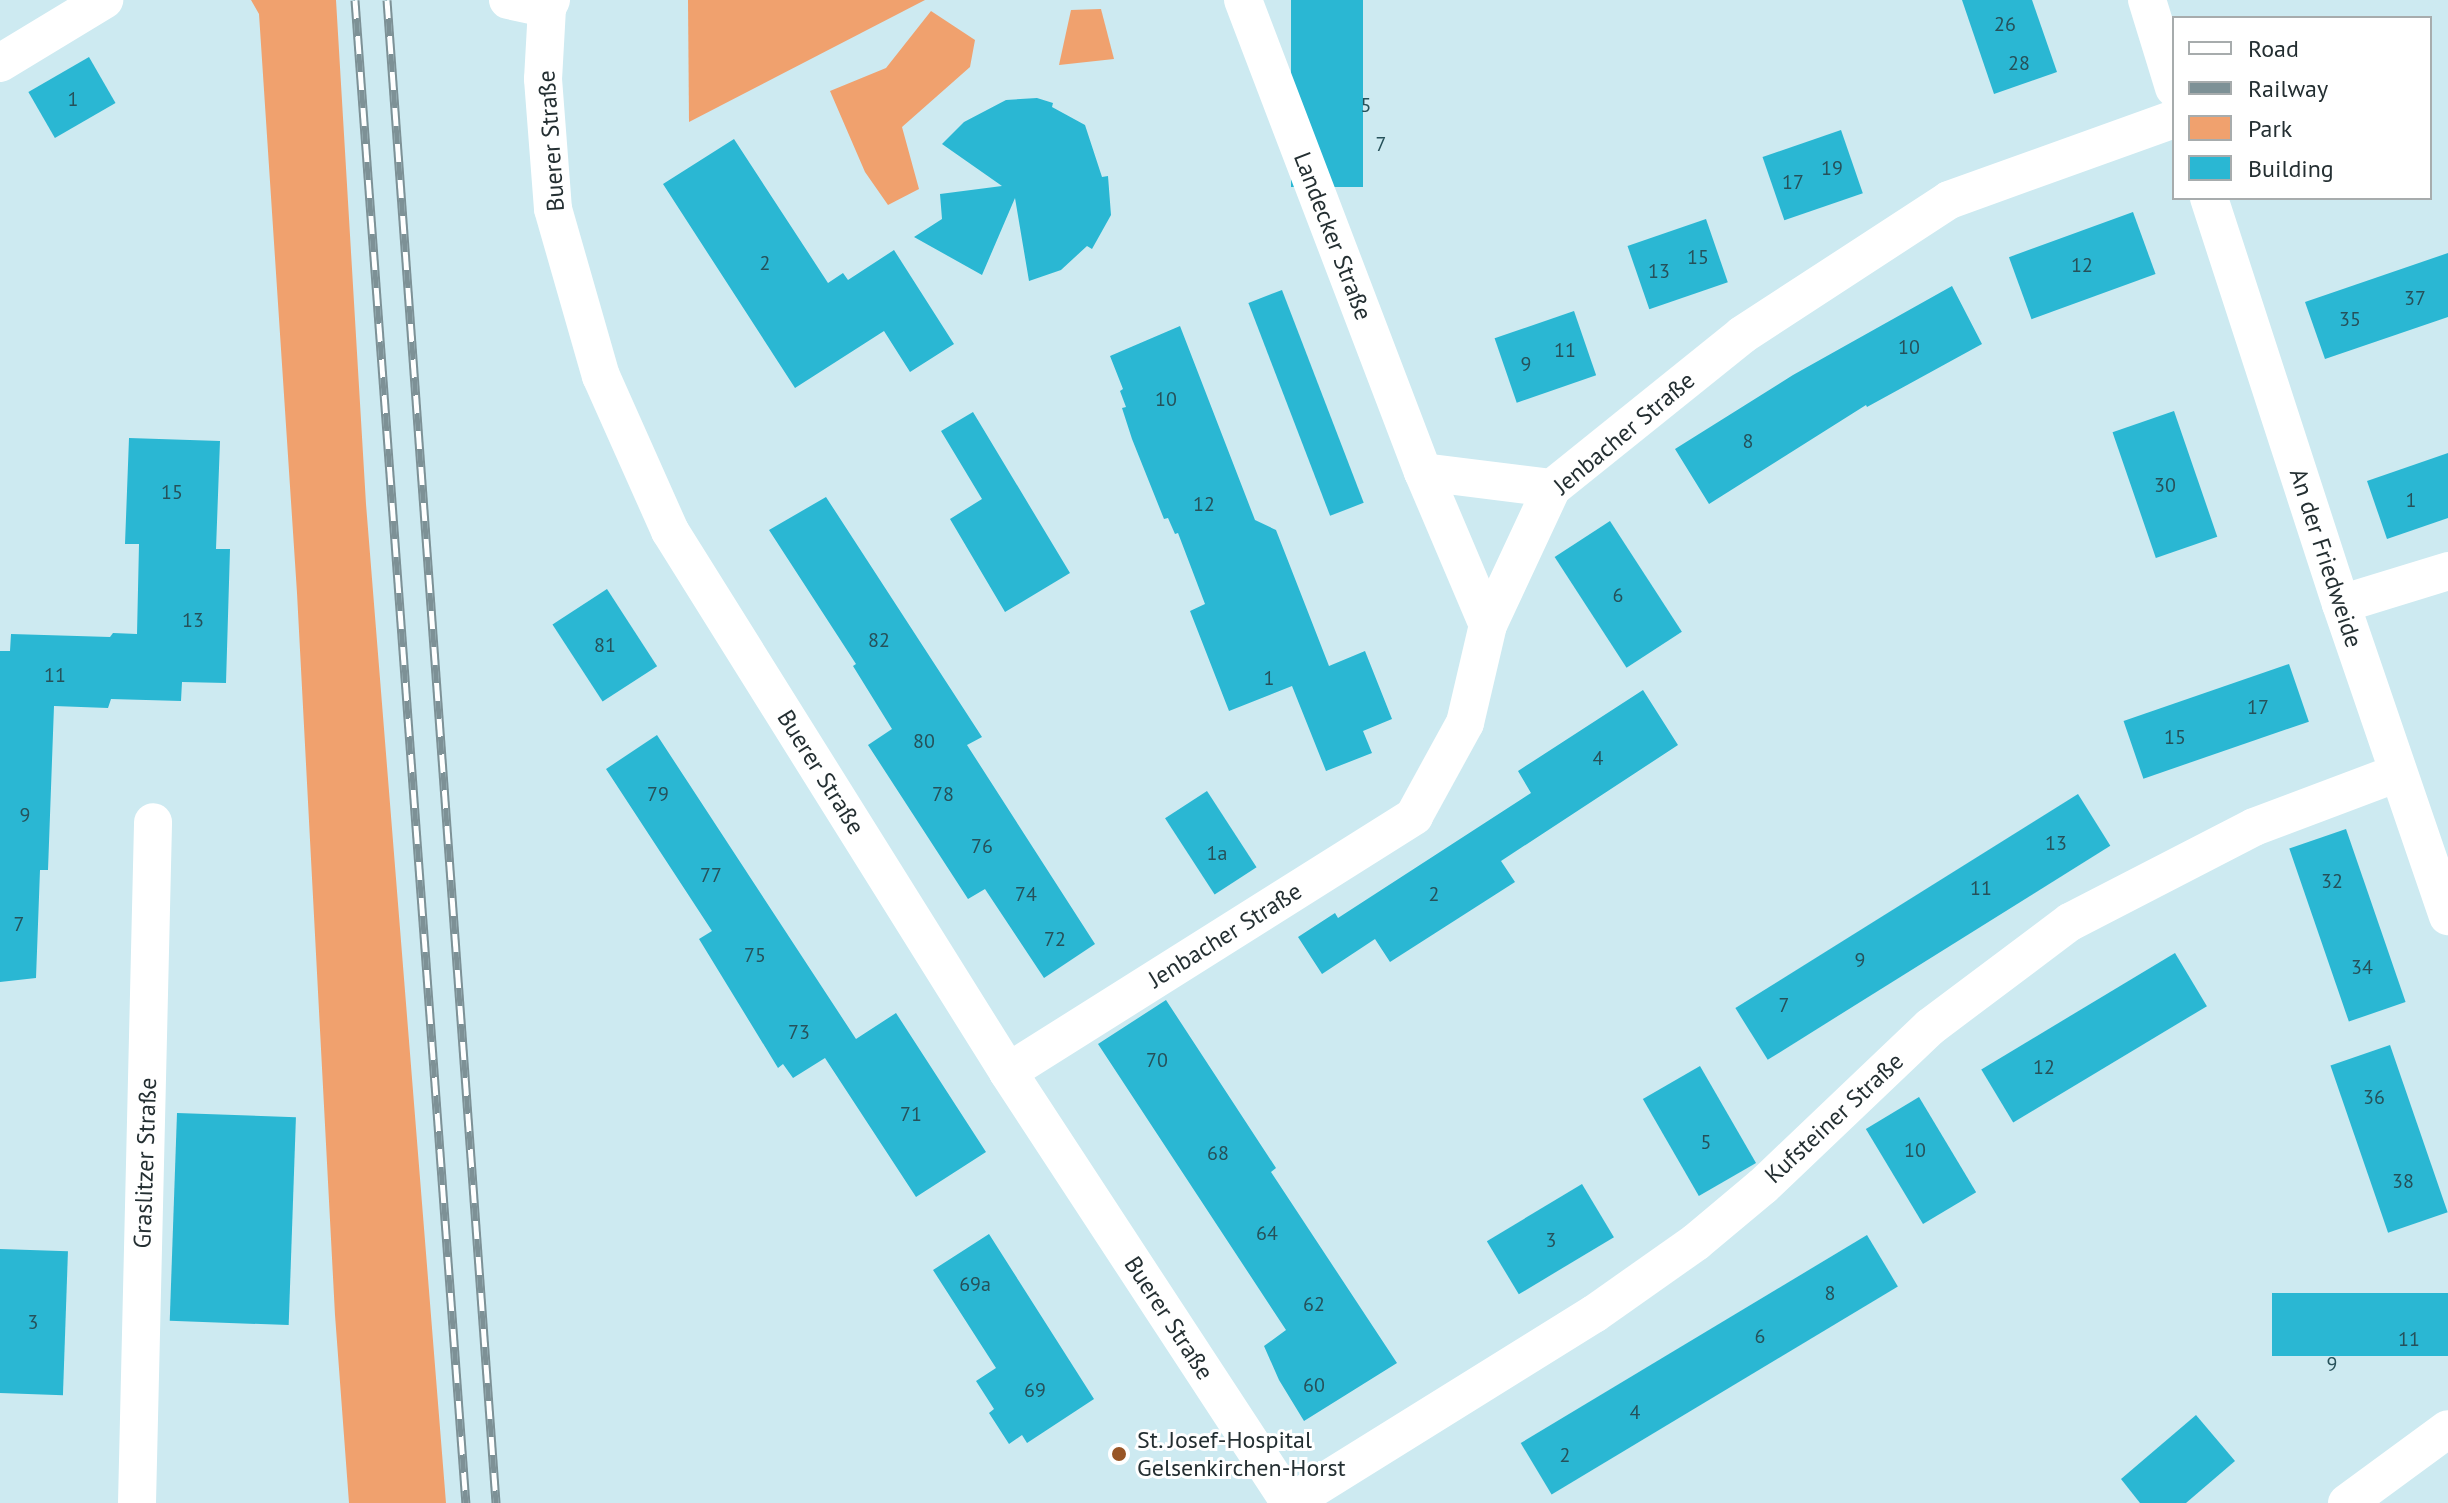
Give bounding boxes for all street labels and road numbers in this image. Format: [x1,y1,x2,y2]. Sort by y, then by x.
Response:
street label: Buerer Straße [532,69,570,213]
street label: Landecker Straße [1288,148,1378,324]
street label: Jenbacher Straße [1548,366,1700,500]
street label: An der Friedweide [2283,465,2369,651]
street label: Buerer Straße [771,704,871,840]
street label: Jenbacher Straße [1143,876,1307,994]
street label: Kufsteiner Straße [1759,1047,1909,1189]
street label: Graslitzer Straße [128,1077,162,1249]
street label: Buerer Straße [1118,1251,1220,1385]

